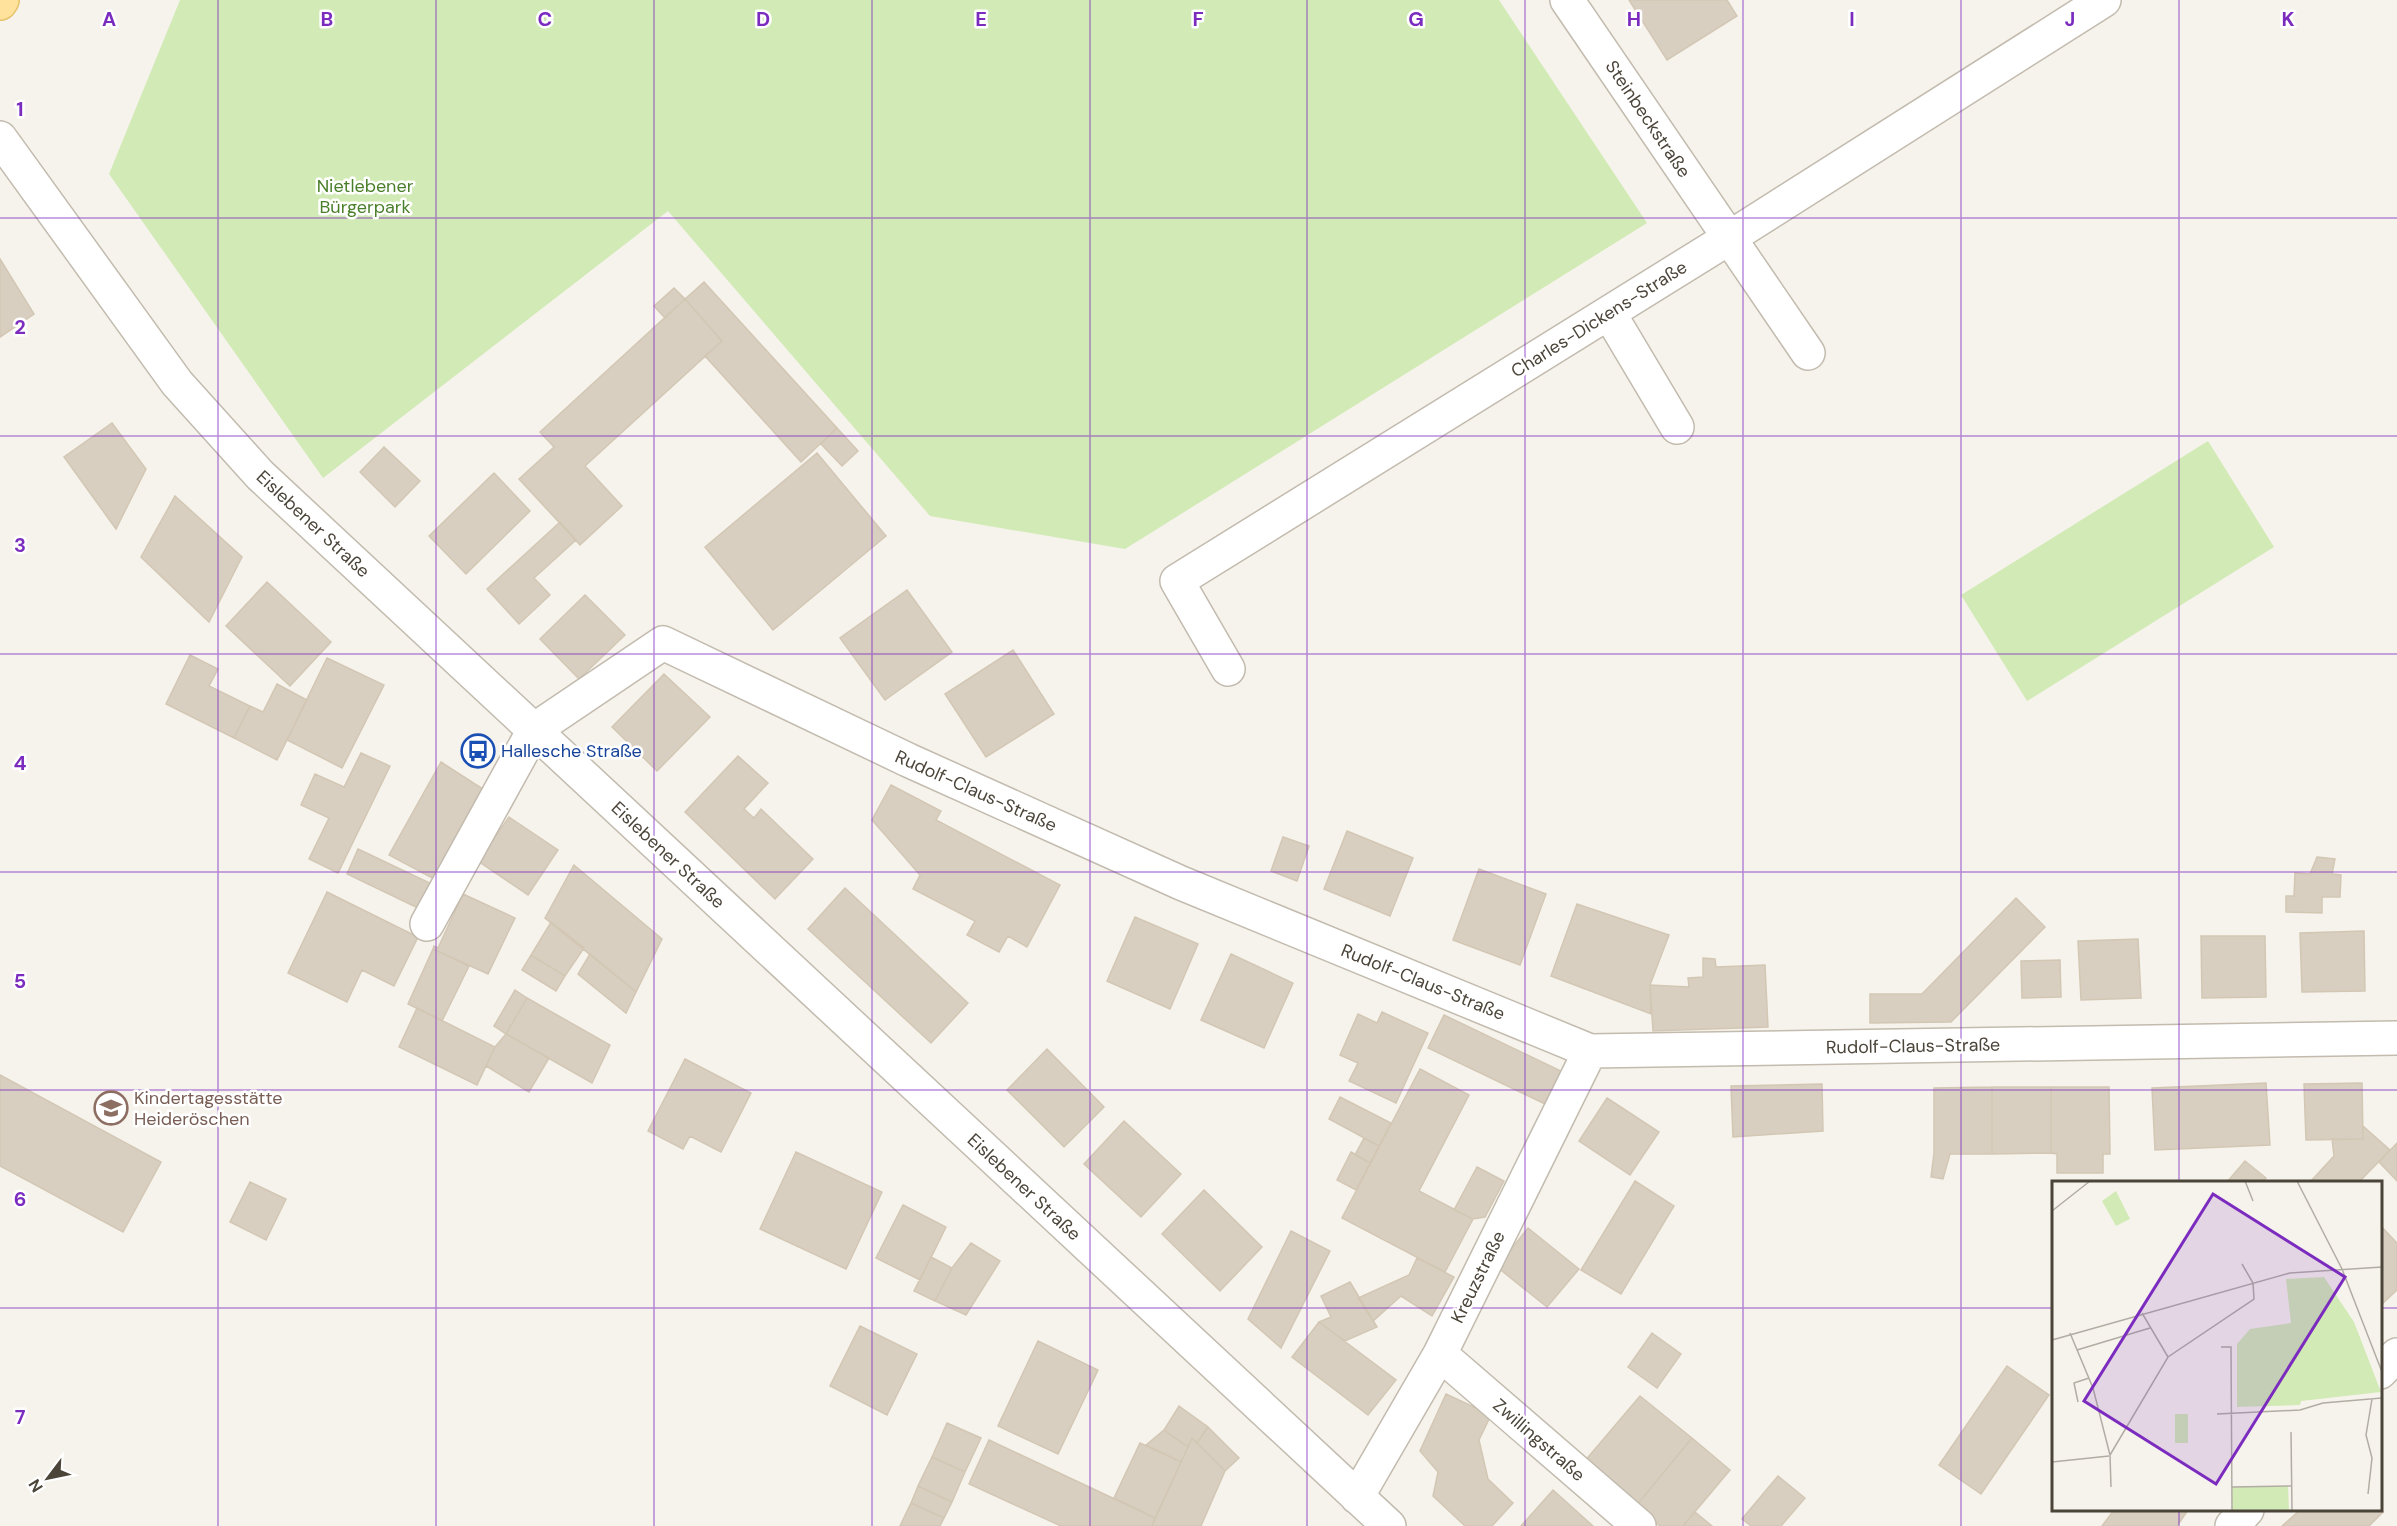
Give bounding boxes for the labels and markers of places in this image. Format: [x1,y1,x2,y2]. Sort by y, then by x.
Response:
bus stop icon: Hallesche Straße [460,733,496,769]
place label: Hallesche Straße [501,739,642,763]
place label: Kindertagesstätte Heideröschen [134,1086,282,1131]
school or university icon: Kindertagesstätte Heideröschen [93,1090,129,1126]

